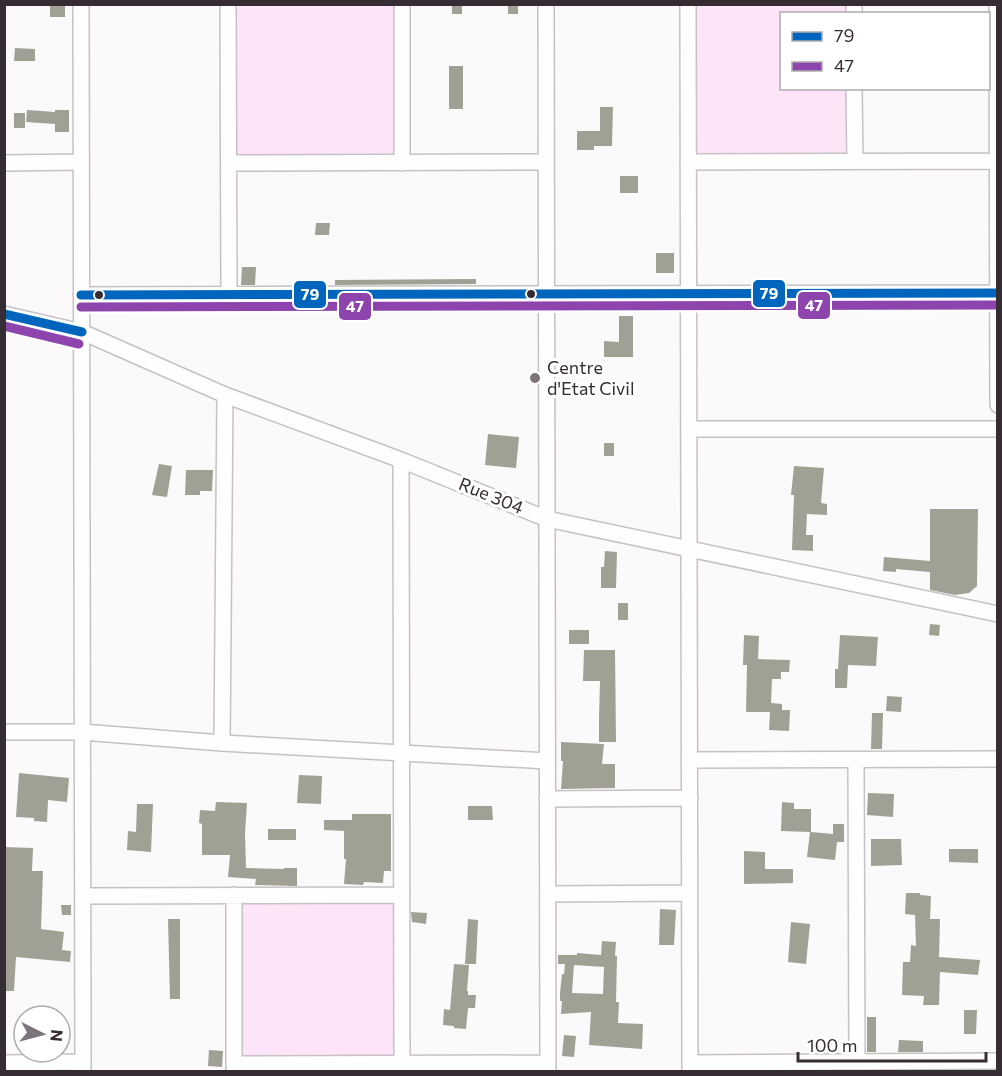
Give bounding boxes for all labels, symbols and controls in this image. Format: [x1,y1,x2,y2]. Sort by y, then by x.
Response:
legend [780,12,990,90]
text: 79 [834,24,854,46]
text: 47 [834,54,854,76]
line badge: 79 [752,279,786,308]
line badge: 79 [293,280,327,309]
text: 79 [760,283,778,302]
text: 79 [301,284,319,303]
unlabelled marker [525,288,537,300]
unlabelled marker [93,289,105,301]
line badge: 47 [797,291,831,320]
line badge: 47 [338,292,372,321]
text: 47 [805,295,823,314]
text: 47 [346,296,364,315]
place label: Centre d'Etat Civil [547,356,635,399]
marker: Centre d'Etat Civil [528,371,542,385]
street label: Rue 304 [456,472,527,518]
north arrow [12,1004,72,1064]
scale bar [798,1025,986,1063]
text: N [47,1029,67,1043]
text: 100 m [807,1034,857,1056]

